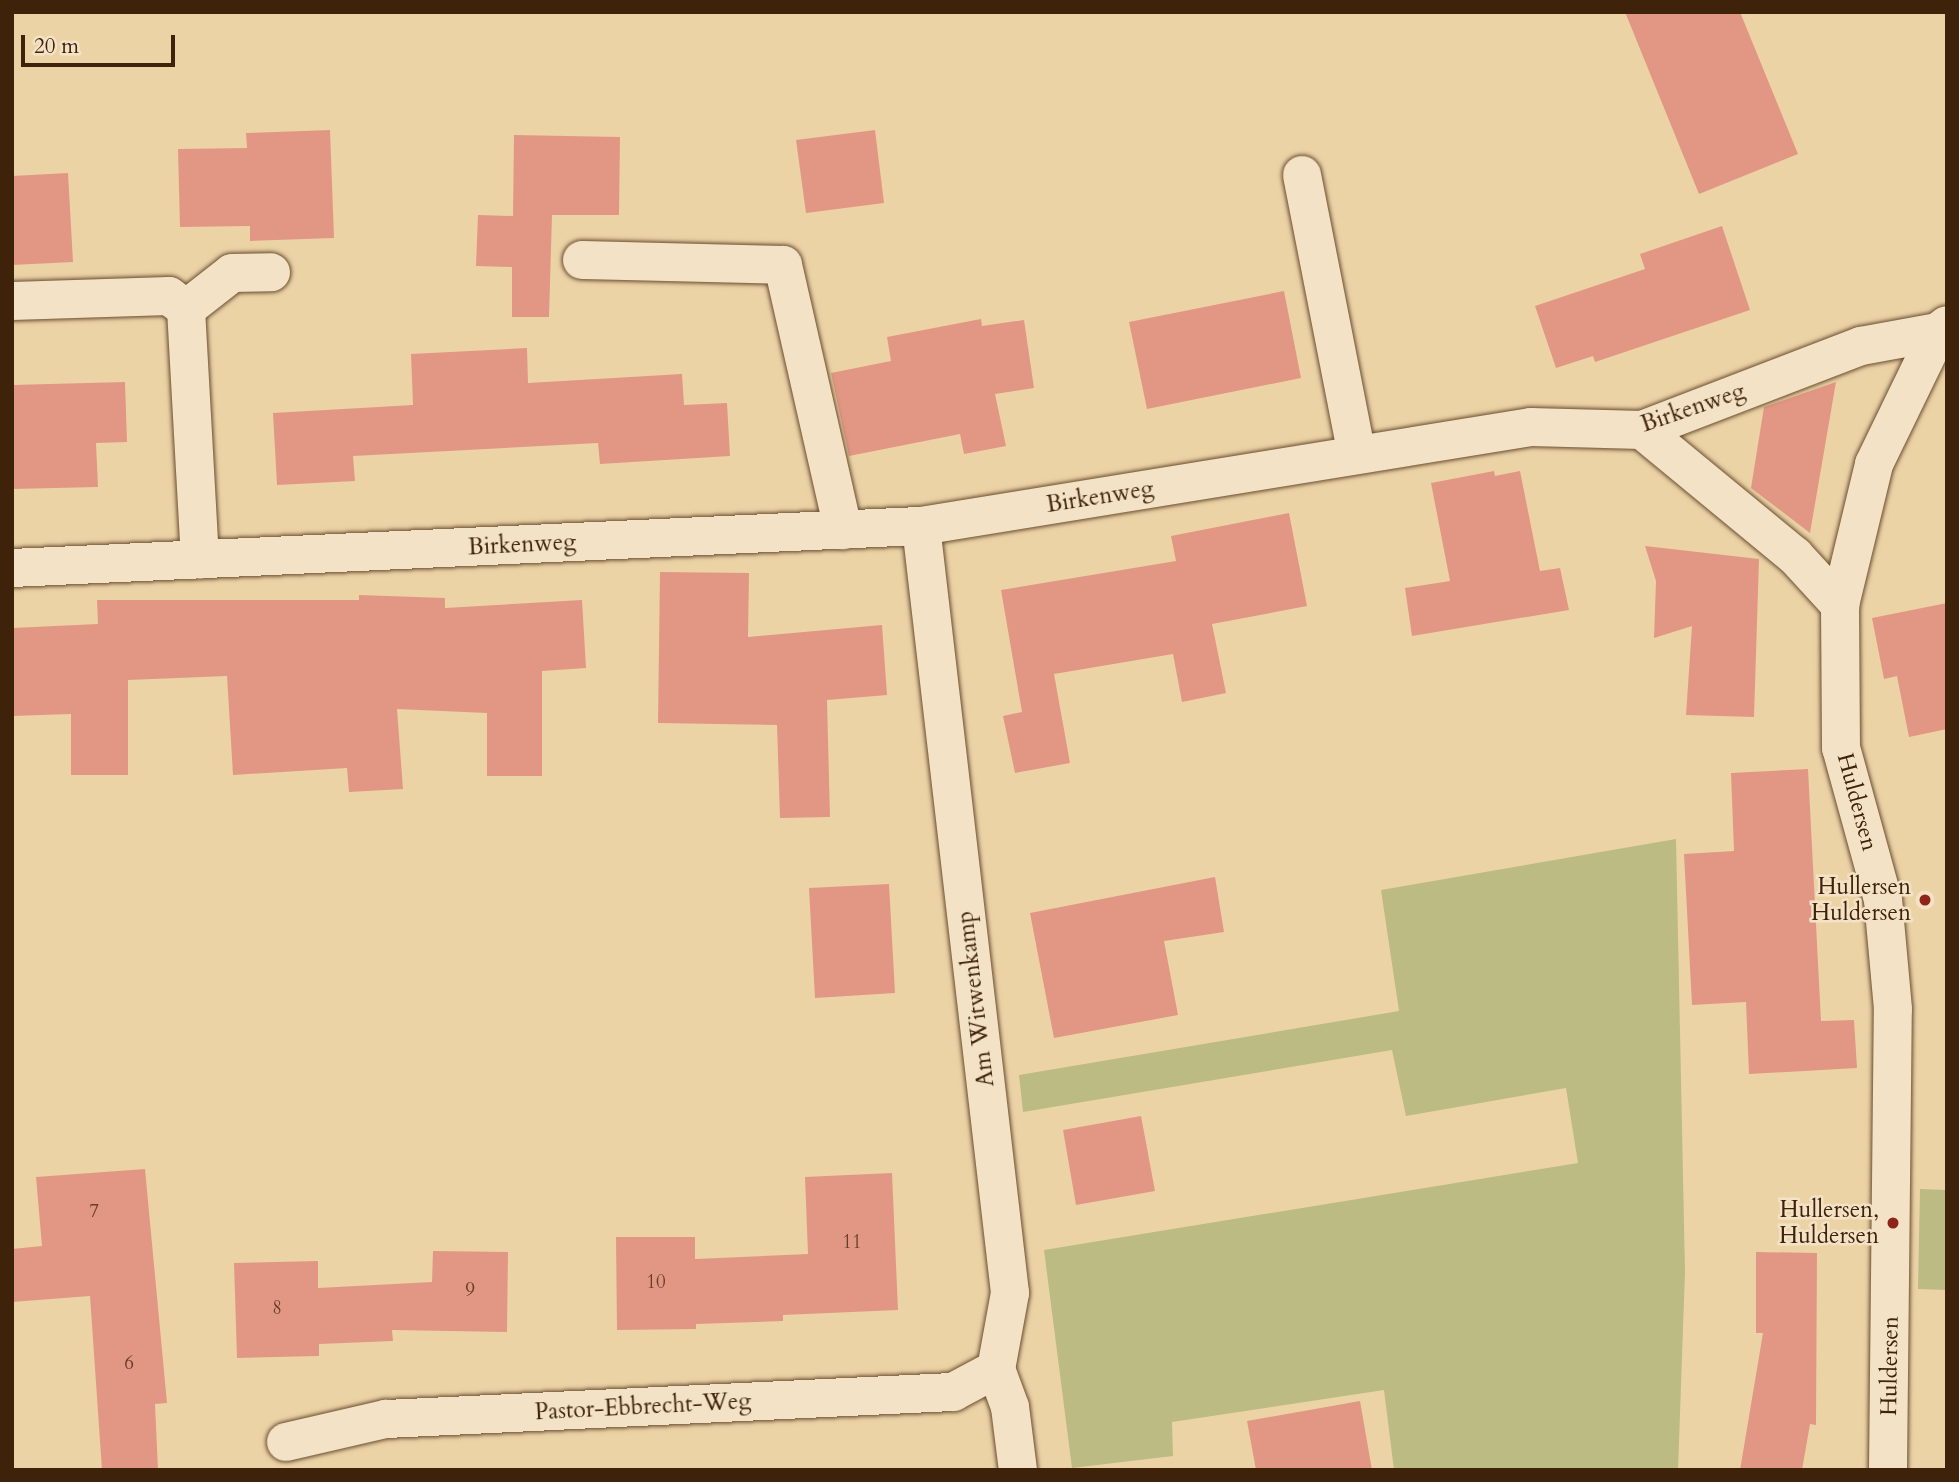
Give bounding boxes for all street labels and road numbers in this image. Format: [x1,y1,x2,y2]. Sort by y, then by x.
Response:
street label: Birkenweg [1637,377,1749,439]
street label: Birkenweg [1044,475,1156,519]
street label: Birkenweg [467,528,577,562]
street label: Huldersen [1831,750,1883,854]
street label: Am Witwenkamp [952,909,1000,1089]
street label: Huldersen [1875,1316,1905,1416]
street label: Pastor-Ebbrecht-Weg [534,1388,752,1426]

